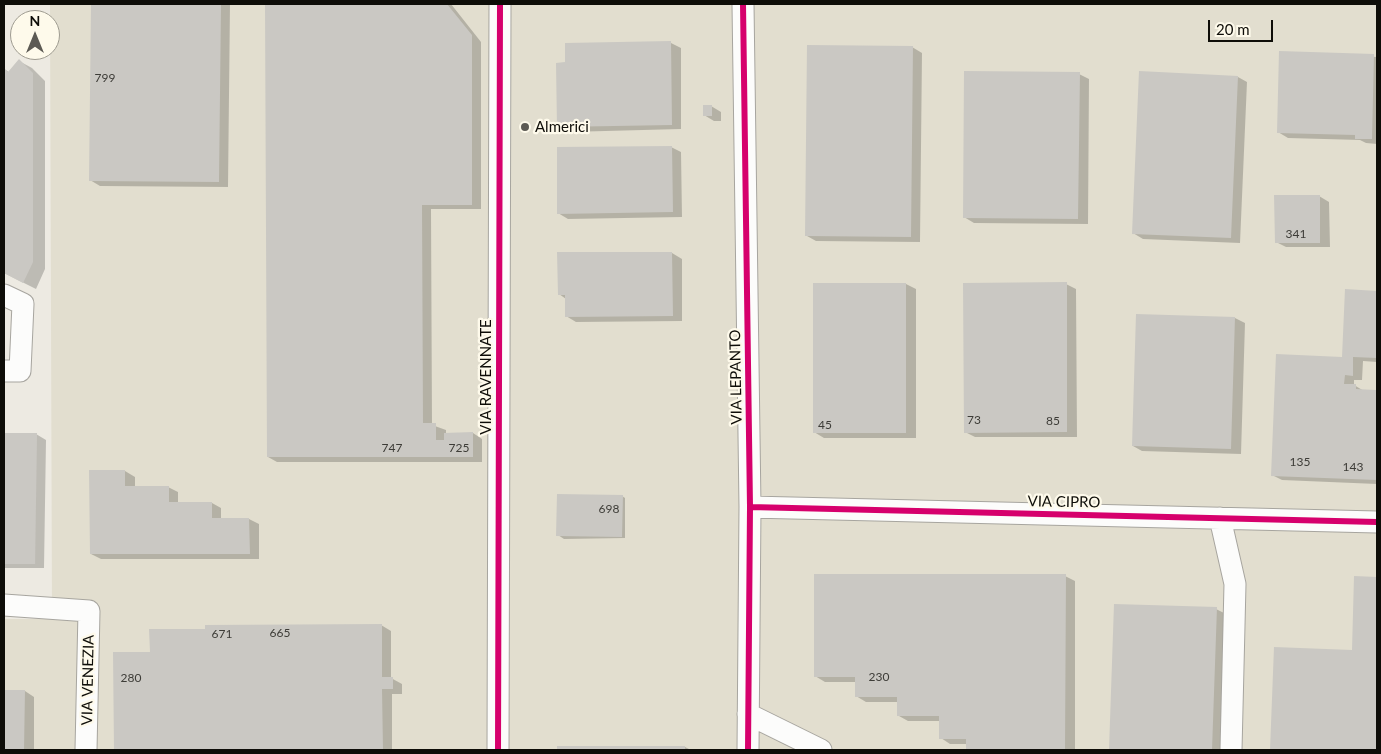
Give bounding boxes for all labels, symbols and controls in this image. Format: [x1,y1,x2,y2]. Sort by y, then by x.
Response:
north arrow [10,10,60,60]
scale bar [1211,10,1276,42]
text: N [30,12,40,29]
text: 20 m [1216,20,1250,38]
house number: 799 [95,71,115,85]
place label: Almerici [535,118,589,136]
marker: Almerici [519,121,531,133]
house number: 341 [1286,227,1306,241]
street label: VIA RAVENNATE [477,319,495,435]
street label: VIA LEPANTO [726,329,746,425]
house number: 73 [967,413,981,427]
house number: 85 [1046,414,1060,428]
house number: 45 [818,418,832,432]
house number: 747 [382,441,402,455]
house number: 725 [449,441,469,455]
house number: 135 [1290,455,1310,469]
house number: 143 [1343,460,1363,474]
street label: VIA CIPRO [1027,492,1101,512]
house number: 698 [599,502,619,516]
house number: 665 [270,626,290,640]
house number: 671 [212,627,232,641]
street label: VIA VENEZIA [78,635,98,725]
house number: 230 [869,670,889,684]
house number: 280 [121,671,141,685]

